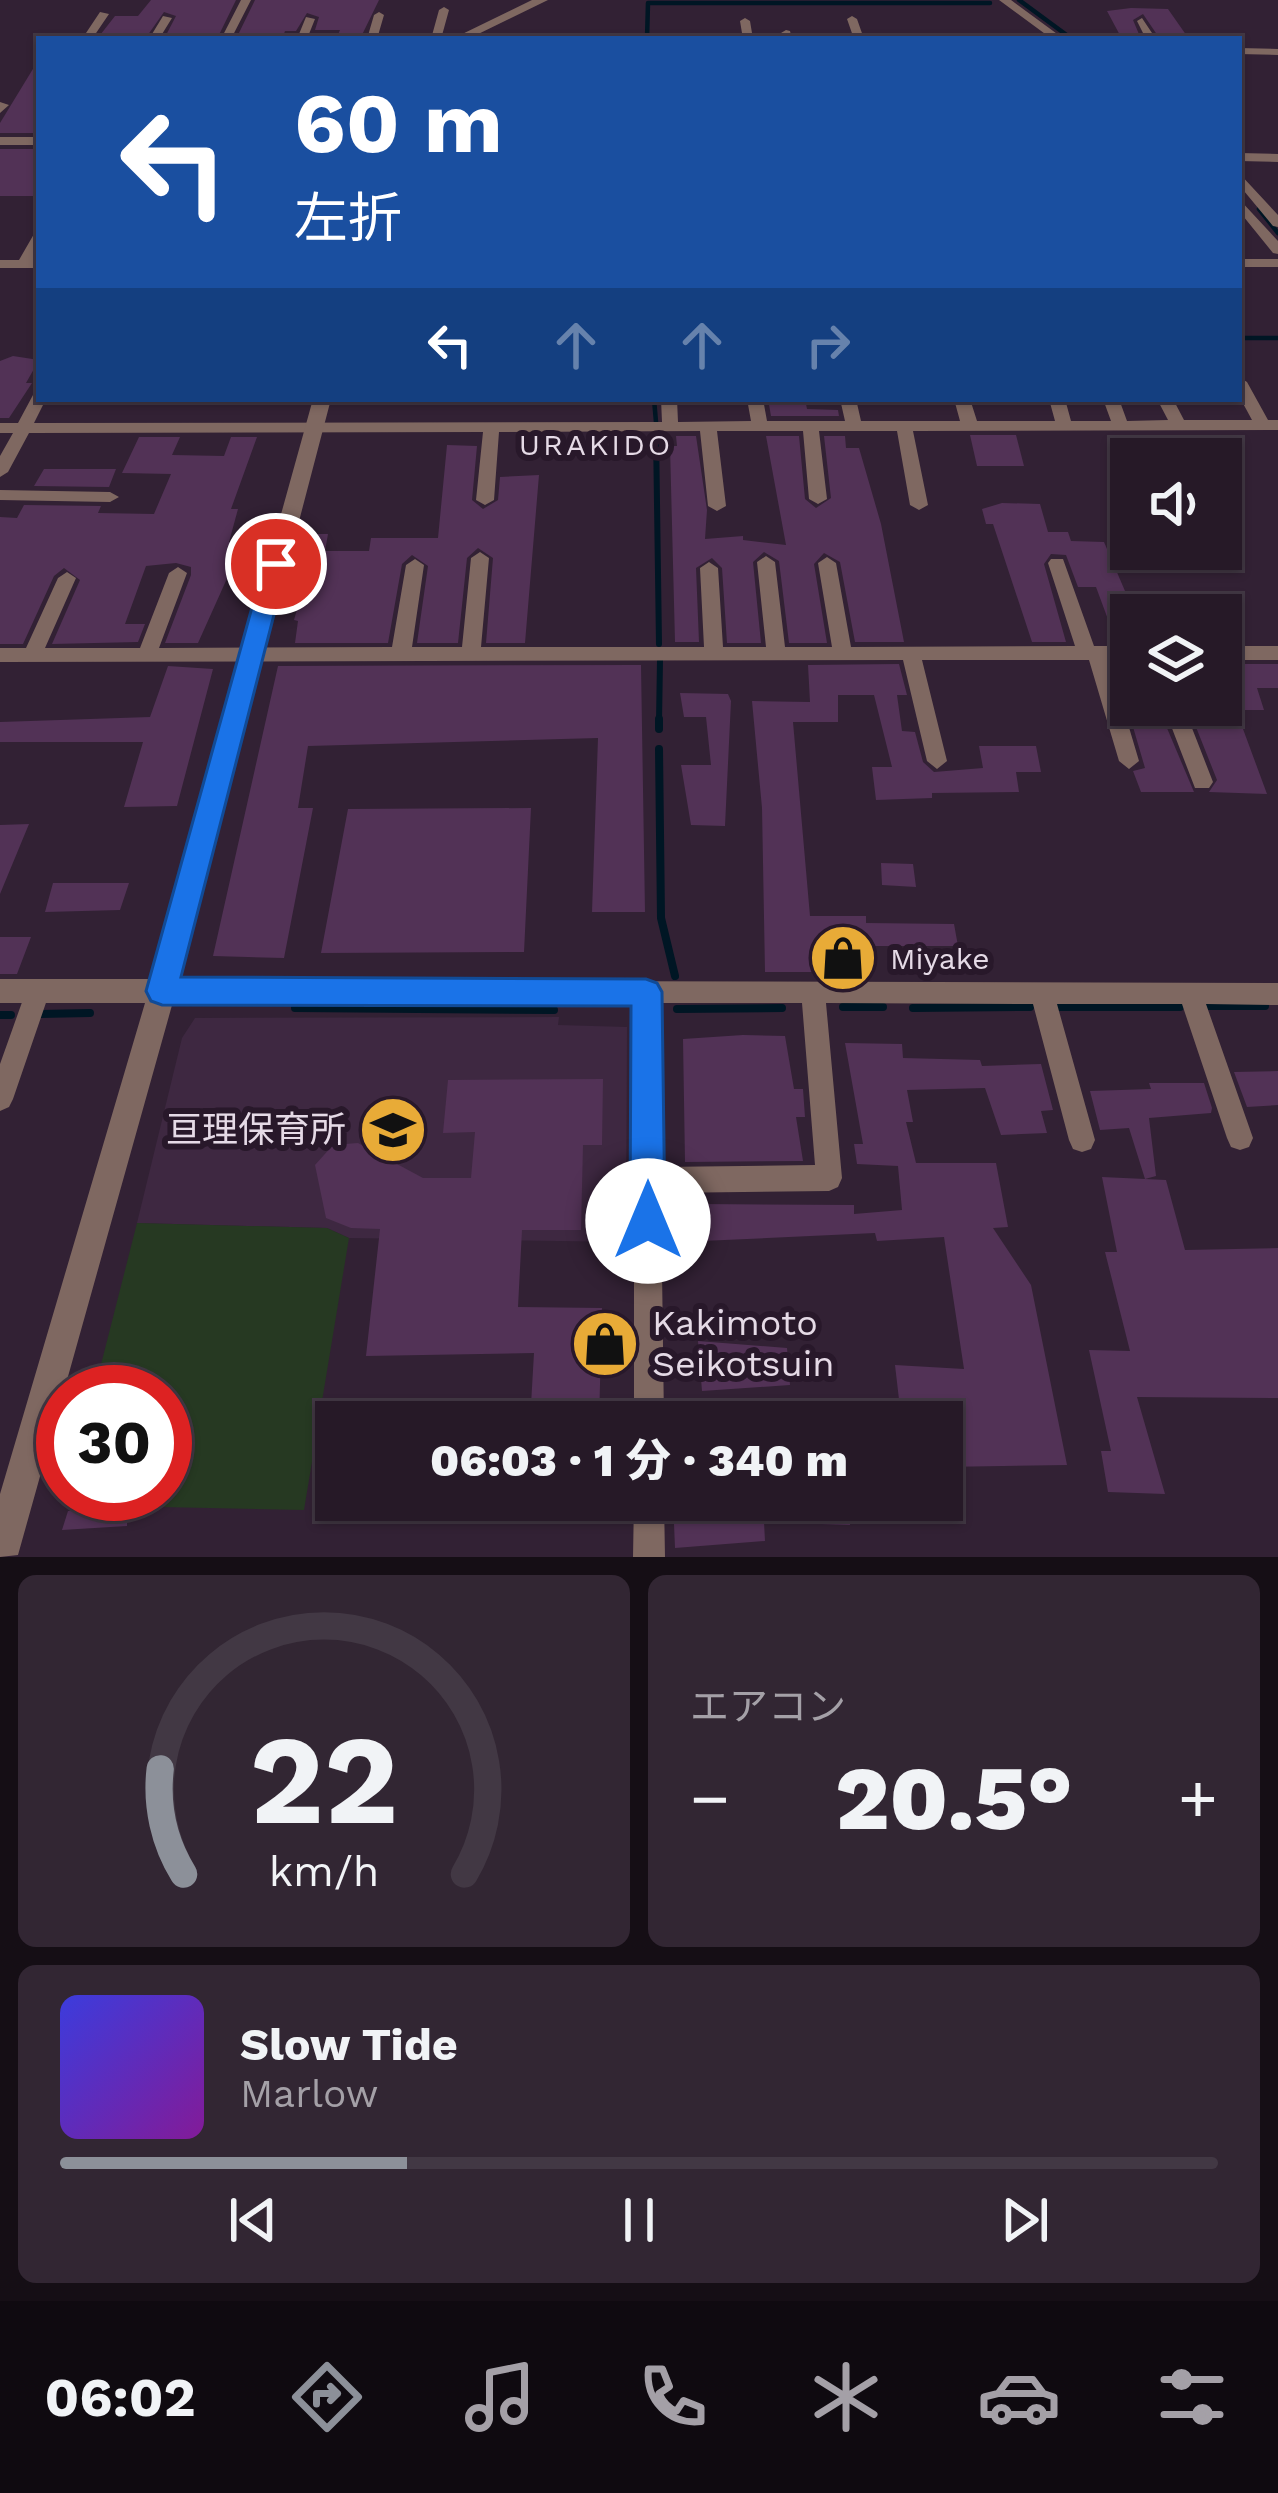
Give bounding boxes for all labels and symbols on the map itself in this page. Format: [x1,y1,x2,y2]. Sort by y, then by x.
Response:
district label: URAKIDO [519,427,673,462]
pin [225,513,327,615]
shop icon: Miyake [808,923,878,993]
place label: Miyake [890,941,989,976]
school or university icon: 亘理保育所 [358,1095,428,1165]
place label: 亘理保育所 [166,1109,346,1151]
position arrow [585,1158,711,1284]
place label: Kakimoto Seikotsuin [652,1302,835,1385]
shop icon: Kakimoto Seikotsuin [570,1309,640,1379]
speed limit sign: 30 [36,1365,192,1521]

